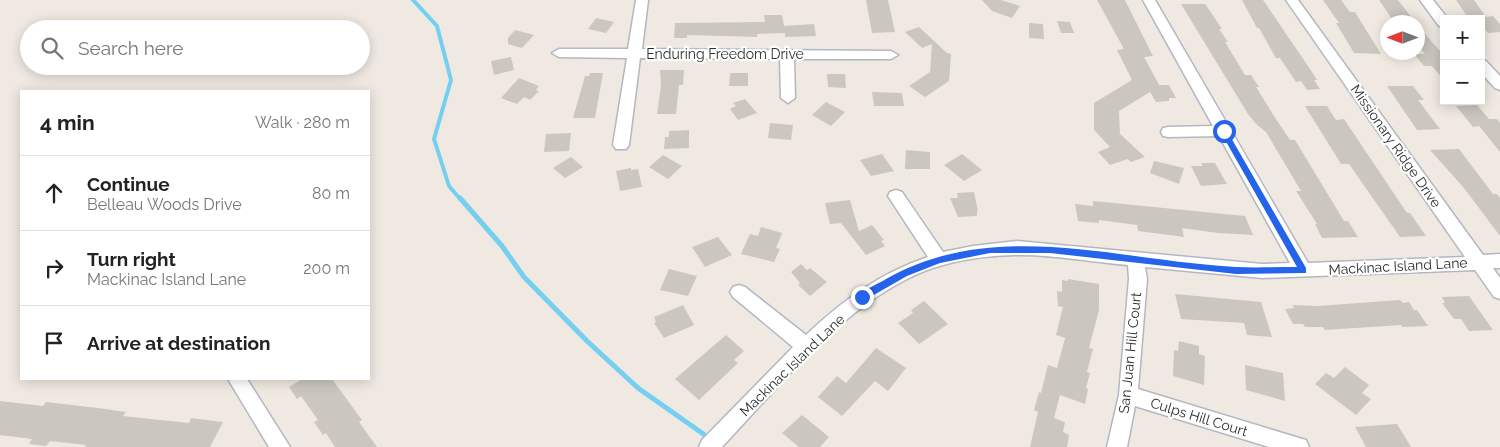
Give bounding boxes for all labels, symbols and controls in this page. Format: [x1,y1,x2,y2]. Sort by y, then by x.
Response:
north arrow [1380,15,1425,60]
map controls [1440,15,1485,105]
button: + [1440,15,1485,60]
search box [20,20,370,75]
icon: search [38,34,66,62]
text: Search here [78,37,184,59]
street label: Enduring Freedom Drive [646,46,804,62]
button: − [1440,60,1485,105]
street label: Missionary Ridge Drive [1347,81,1445,211]
text: 4 min [40,110,95,135]
text: Walk · 280 m [255,113,350,132]
route start [1213,120,1236,143]
text: Continue [87,173,170,195]
icon: ahead [40,179,68,207]
text: 80 m [312,184,350,203]
text: Belleau Woods Drive [87,195,242,214]
text: Turn right [87,248,176,270]
icon: right [40,254,68,282]
street label: Mackinac Island Lane [1328,254,1468,278]
text: 200 m [303,259,350,278]
text: Mackinac Island Lane [87,270,246,289]
route end [851,286,874,309]
street label: San Juan Hill Court [1116,291,1144,414]
street label: Mackinac Island Lane [736,311,848,419]
icon: arrive [40,329,68,357]
text: Arrive at destination [87,332,271,354]
street label: Culps Hill Court [1149,395,1250,439]

